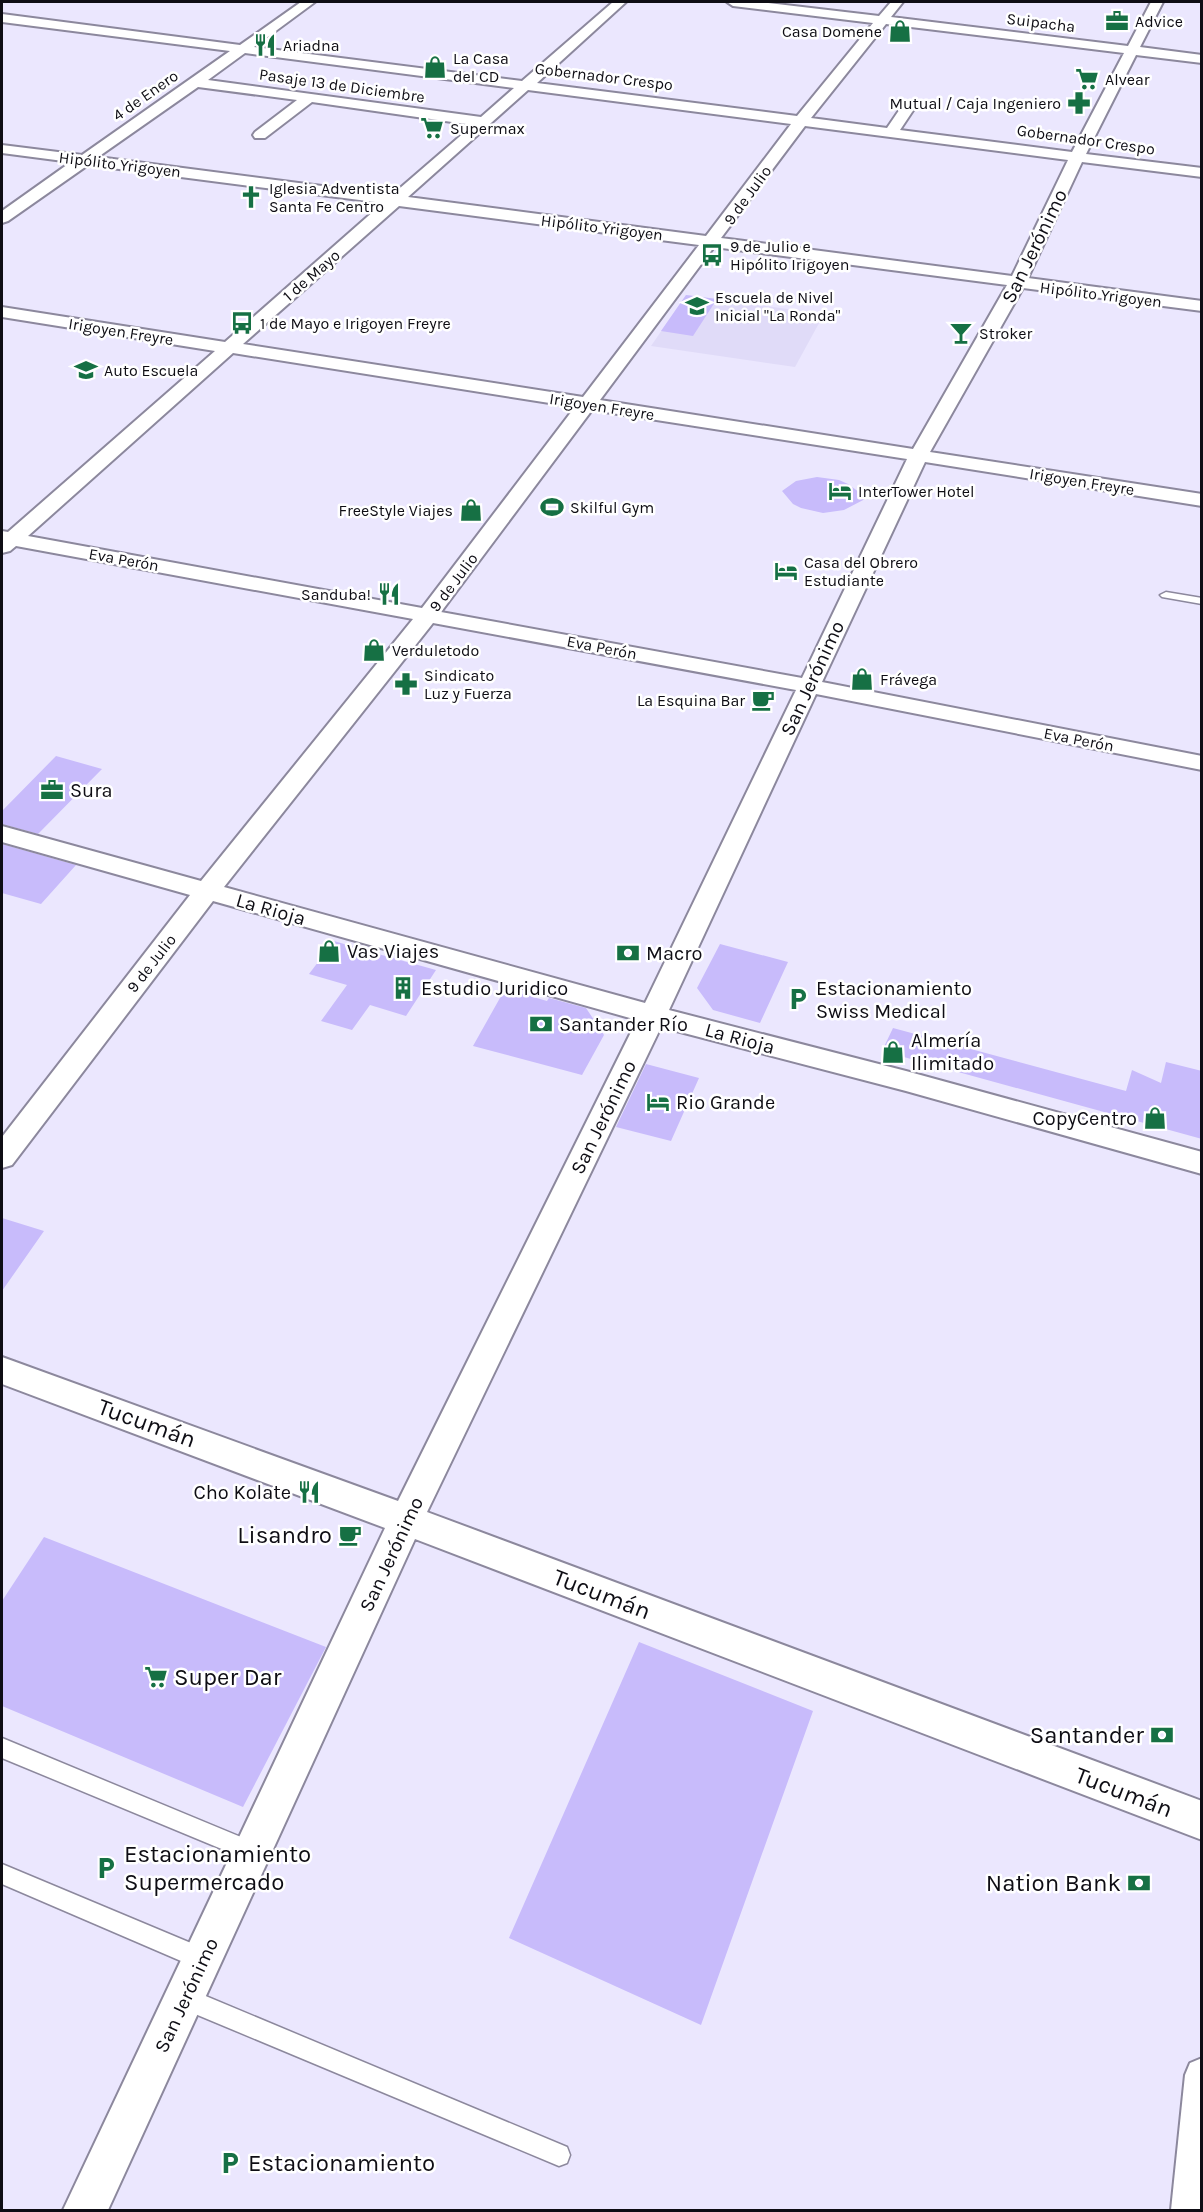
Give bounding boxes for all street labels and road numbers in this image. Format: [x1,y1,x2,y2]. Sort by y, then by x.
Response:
street label: Suipacha [1006,9,1076,36]
street label: Gobernador Crespo [534,59,674,94]
street label: Pasaje 13 de Diciembre [258,64,426,107]
street label: 4 de Enero [109,66,182,125]
street label: Gobernador Crespo [1016,120,1156,159]
street label: Hipólito Yrigoyen [58,148,182,181]
street label: 9 de Julio [720,162,775,229]
street label: San Jerónimo [997,185,1072,307]
street label: Hipólito Yrigoyen [540,211,664,244]
street label: 1 de Mayo [279,246,344,305]
street label: Hipólito Yrigoyen [1039,278,1163,311]
street label: Irigoyen Freyre [67,314,175,349]
street label: Irigoyen Freyre [548,389,656,424]
street label: Irigoyen Freyre [1028,464,1136,499]
street label: Eva Perón [87,544,160,575]
street label: 9 de Julio [425,549,482,615]
street label: San Jerónimo [776,617,849,739]
street label: Eva Perón [565,631,639,664]
street label: Eva Perón [1042,723,1116,756]
street label: La Rioja [233,889,308,930]
street label: 9 de Julio [123,930,180,996]
street label: La Rioja [702,1018,777,1059]
street label: San Jerónimo [566,1056,641,1178]
street label: Tucumán [94,1392,200,1454]
street label: San Jerónimo [355,1493,428,1615]
street label: Tucumán [549,1563,655,1625]
street label: Tucumán [1071,1761,1177,1823]
street label: San Jerónimo [150,1934,223,2056]

